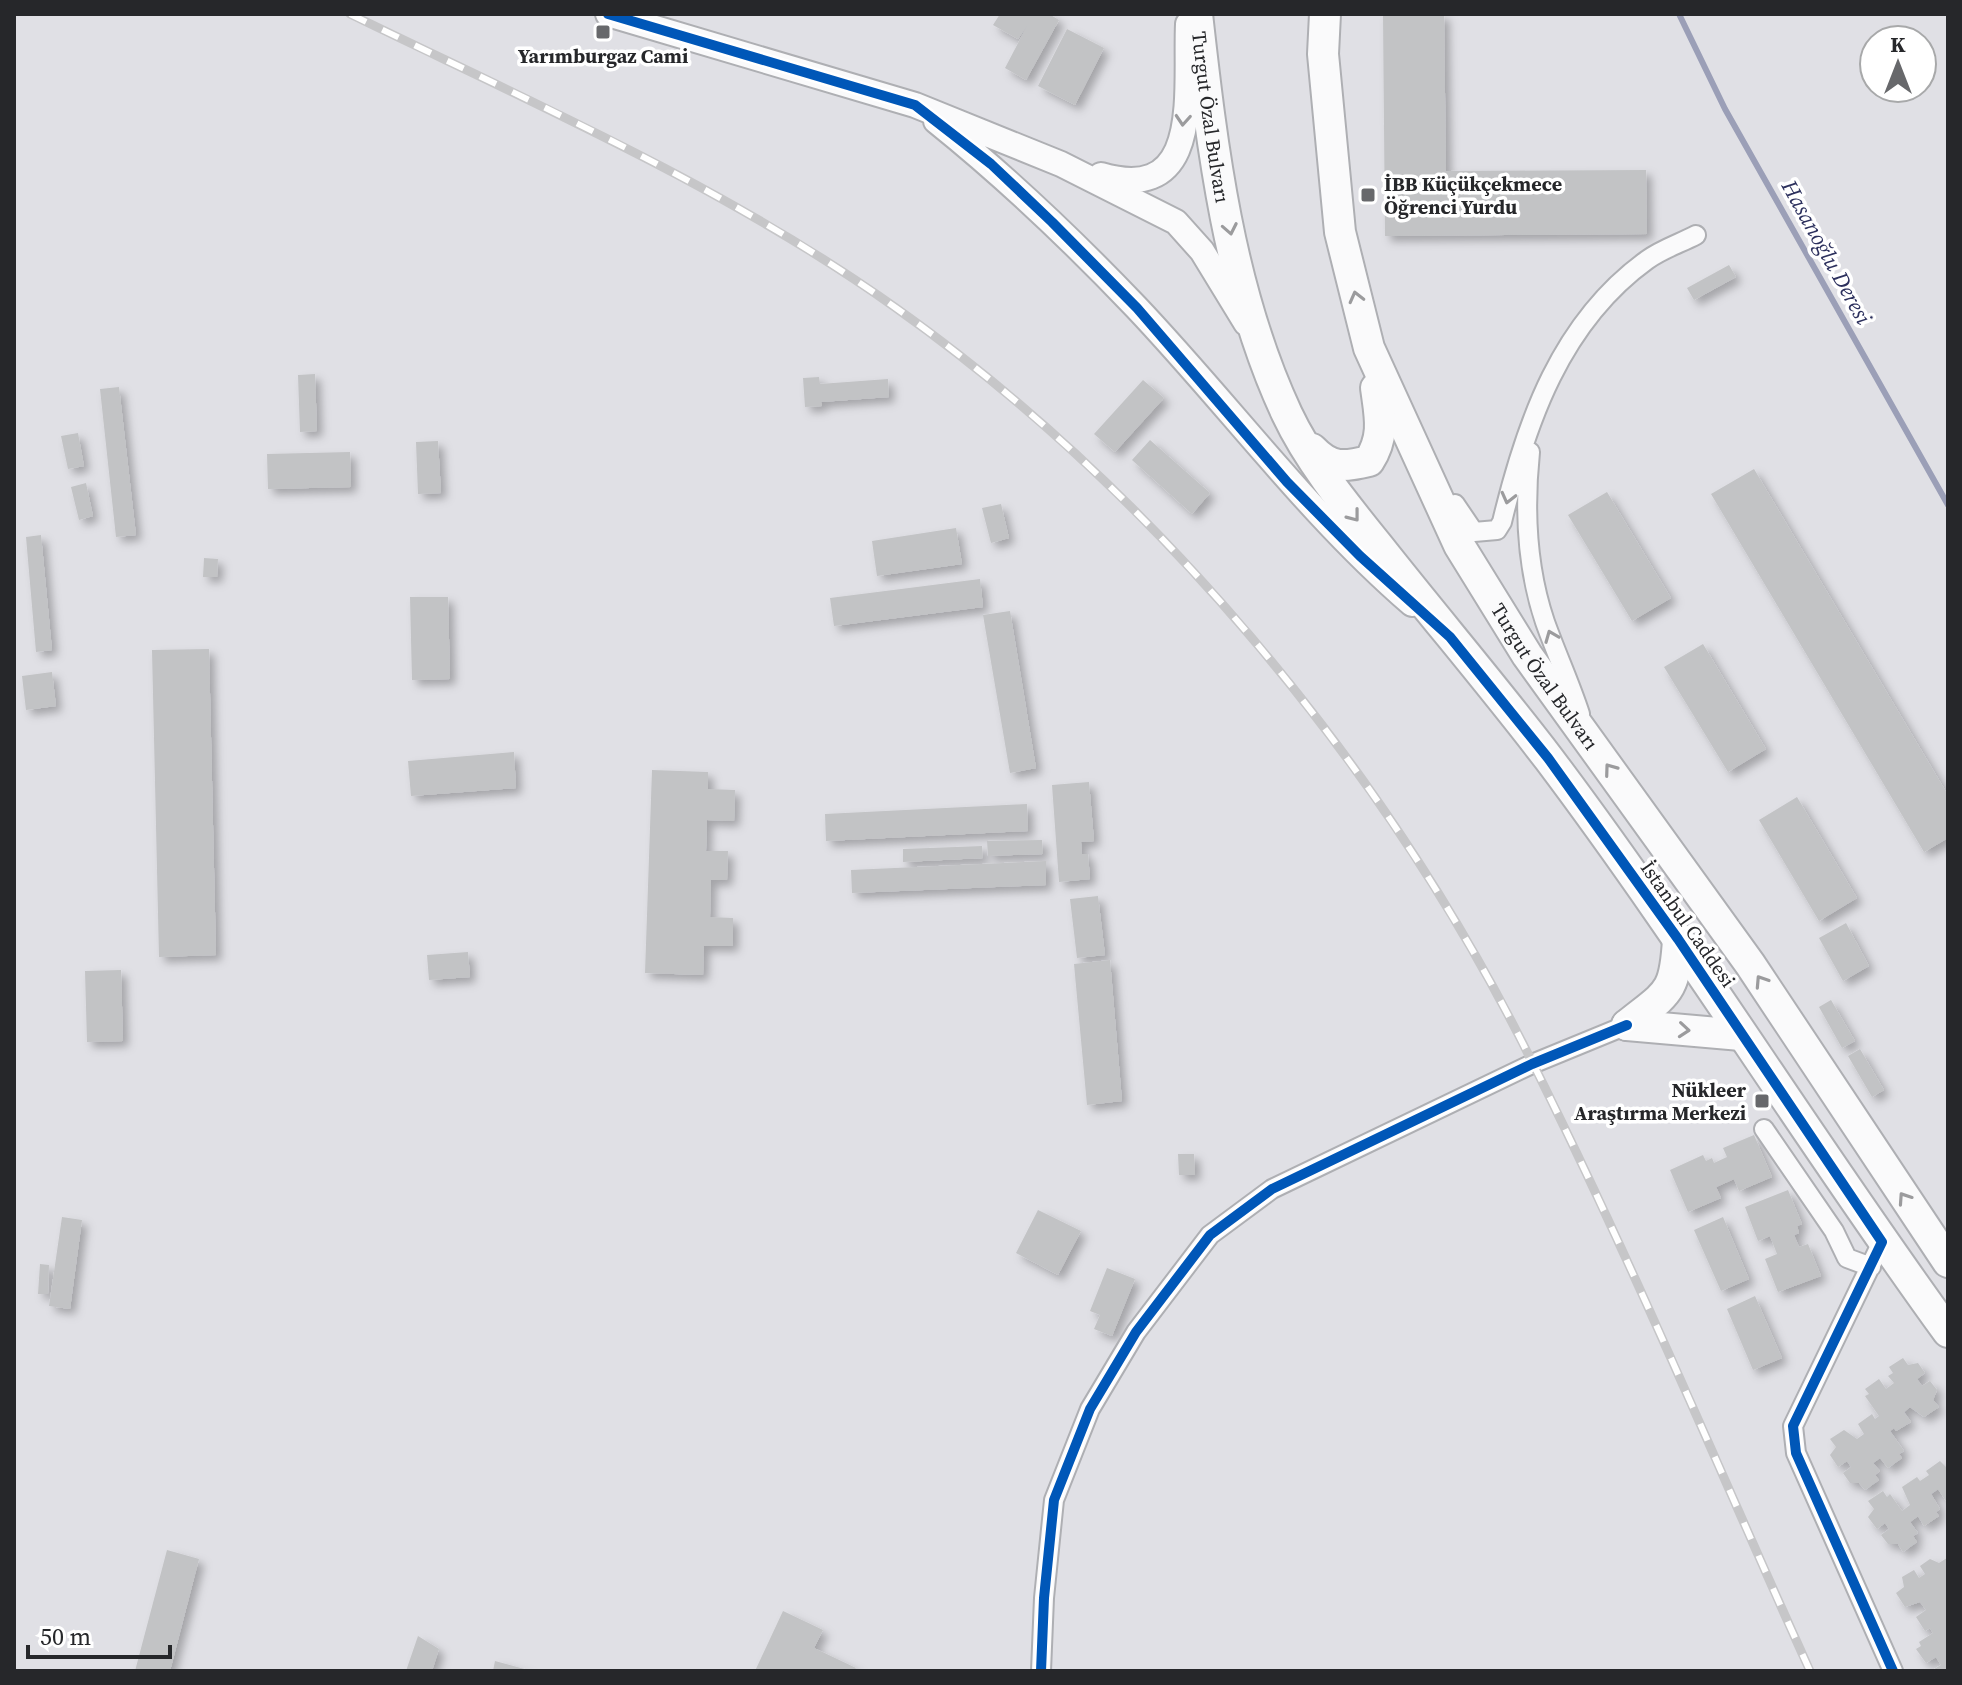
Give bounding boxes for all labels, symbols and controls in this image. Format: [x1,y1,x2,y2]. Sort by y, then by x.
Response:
marker: Yarımburgaz Cami [594,23,612,41]
north arrow [1858,24,1938,104]
text: K [1890,29,1906,59]
street label: Turgut Özal Bulvarı [1185,30,1237,205]
place label: Yarımburgaz Cami [518,42,688,70]
one-way arrow [1175,114,1192,127]
place label: İBB Küçükçekmece Öğrenci Yurdu [1384,170,1562,221]
water label: Hasanoğlu Deresi [1774,174,1879,330]
marker: İBB Küçükçekmece Öğrenci Yurdu [1359,186,1377,204]
one-way arrow [1221,222,1238,236]
one-way arrow [1349,290,1366,304]
one-way arrow [1501,491,1518,505]
one-way arrow [1344,507,1359,521]
street label: Turgut Özal Bulvarı [1484,598,1605,756]
one-way arrow [1544,630,1561,644]
one-way arrow [1605,763,1620,778]
street label: İstanbul Caddesi [1634,855,1742,993]
one-way arrow [1756,975,1771,989]
one-way arrow [1678,1021,1691,1038]
place label: Nükleer Araştırma Merkezi [1574,1076,1747,1127]
marker: Nükleer Araştırma Merkezi [1753,1092,1771,1110]
one-way arrow [1899,1192,1914,1206]
scale bar [28,1609,170,1659]
text: 50 m [40,1620,91,1653]

